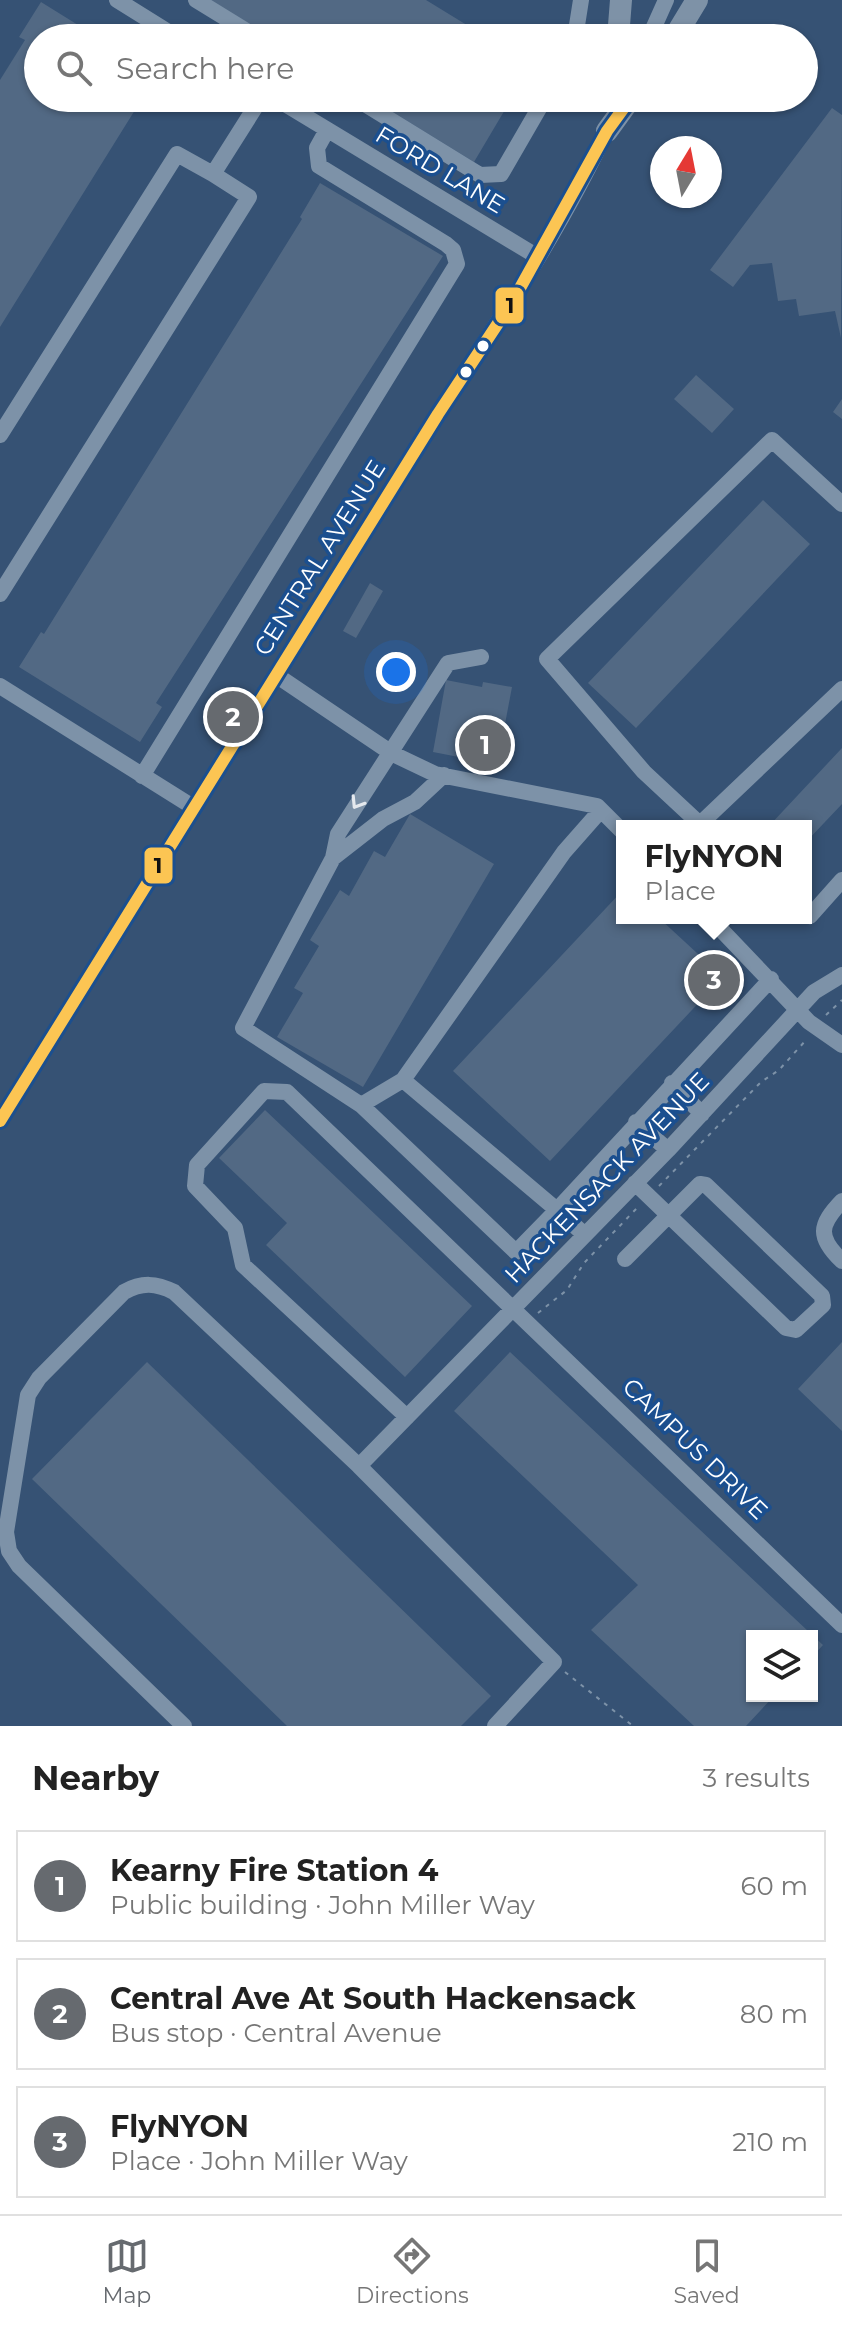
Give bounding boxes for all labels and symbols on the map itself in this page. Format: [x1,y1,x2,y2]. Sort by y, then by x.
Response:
street label: FORD LANE [370,120,510,219]
north arrow [650,136,722,208]
line badge: 1 [494,286,525,325]
text: 1 [506,292,514,319]
unlabelled marker [475,338,491,354]
unlabelled marker [458,364,474,380]
street label: CENTRAL AVENUE [248,455,391,661]
your location [376,652,416,692]
pin: 2 [207,687,259,747]
pin: 1 [459,715,511,775]
one-way arrow [352,795,367,809]
line badge: 1 [143,846,174,885]
text: 1 [154,852,162,879]
pin: 3 [688,950,740,1010]
street label: HACKENSACK AVENUE [498,1066,715,1289]
street label: CAMPUS DRIVE [617,1372,774,1525]

